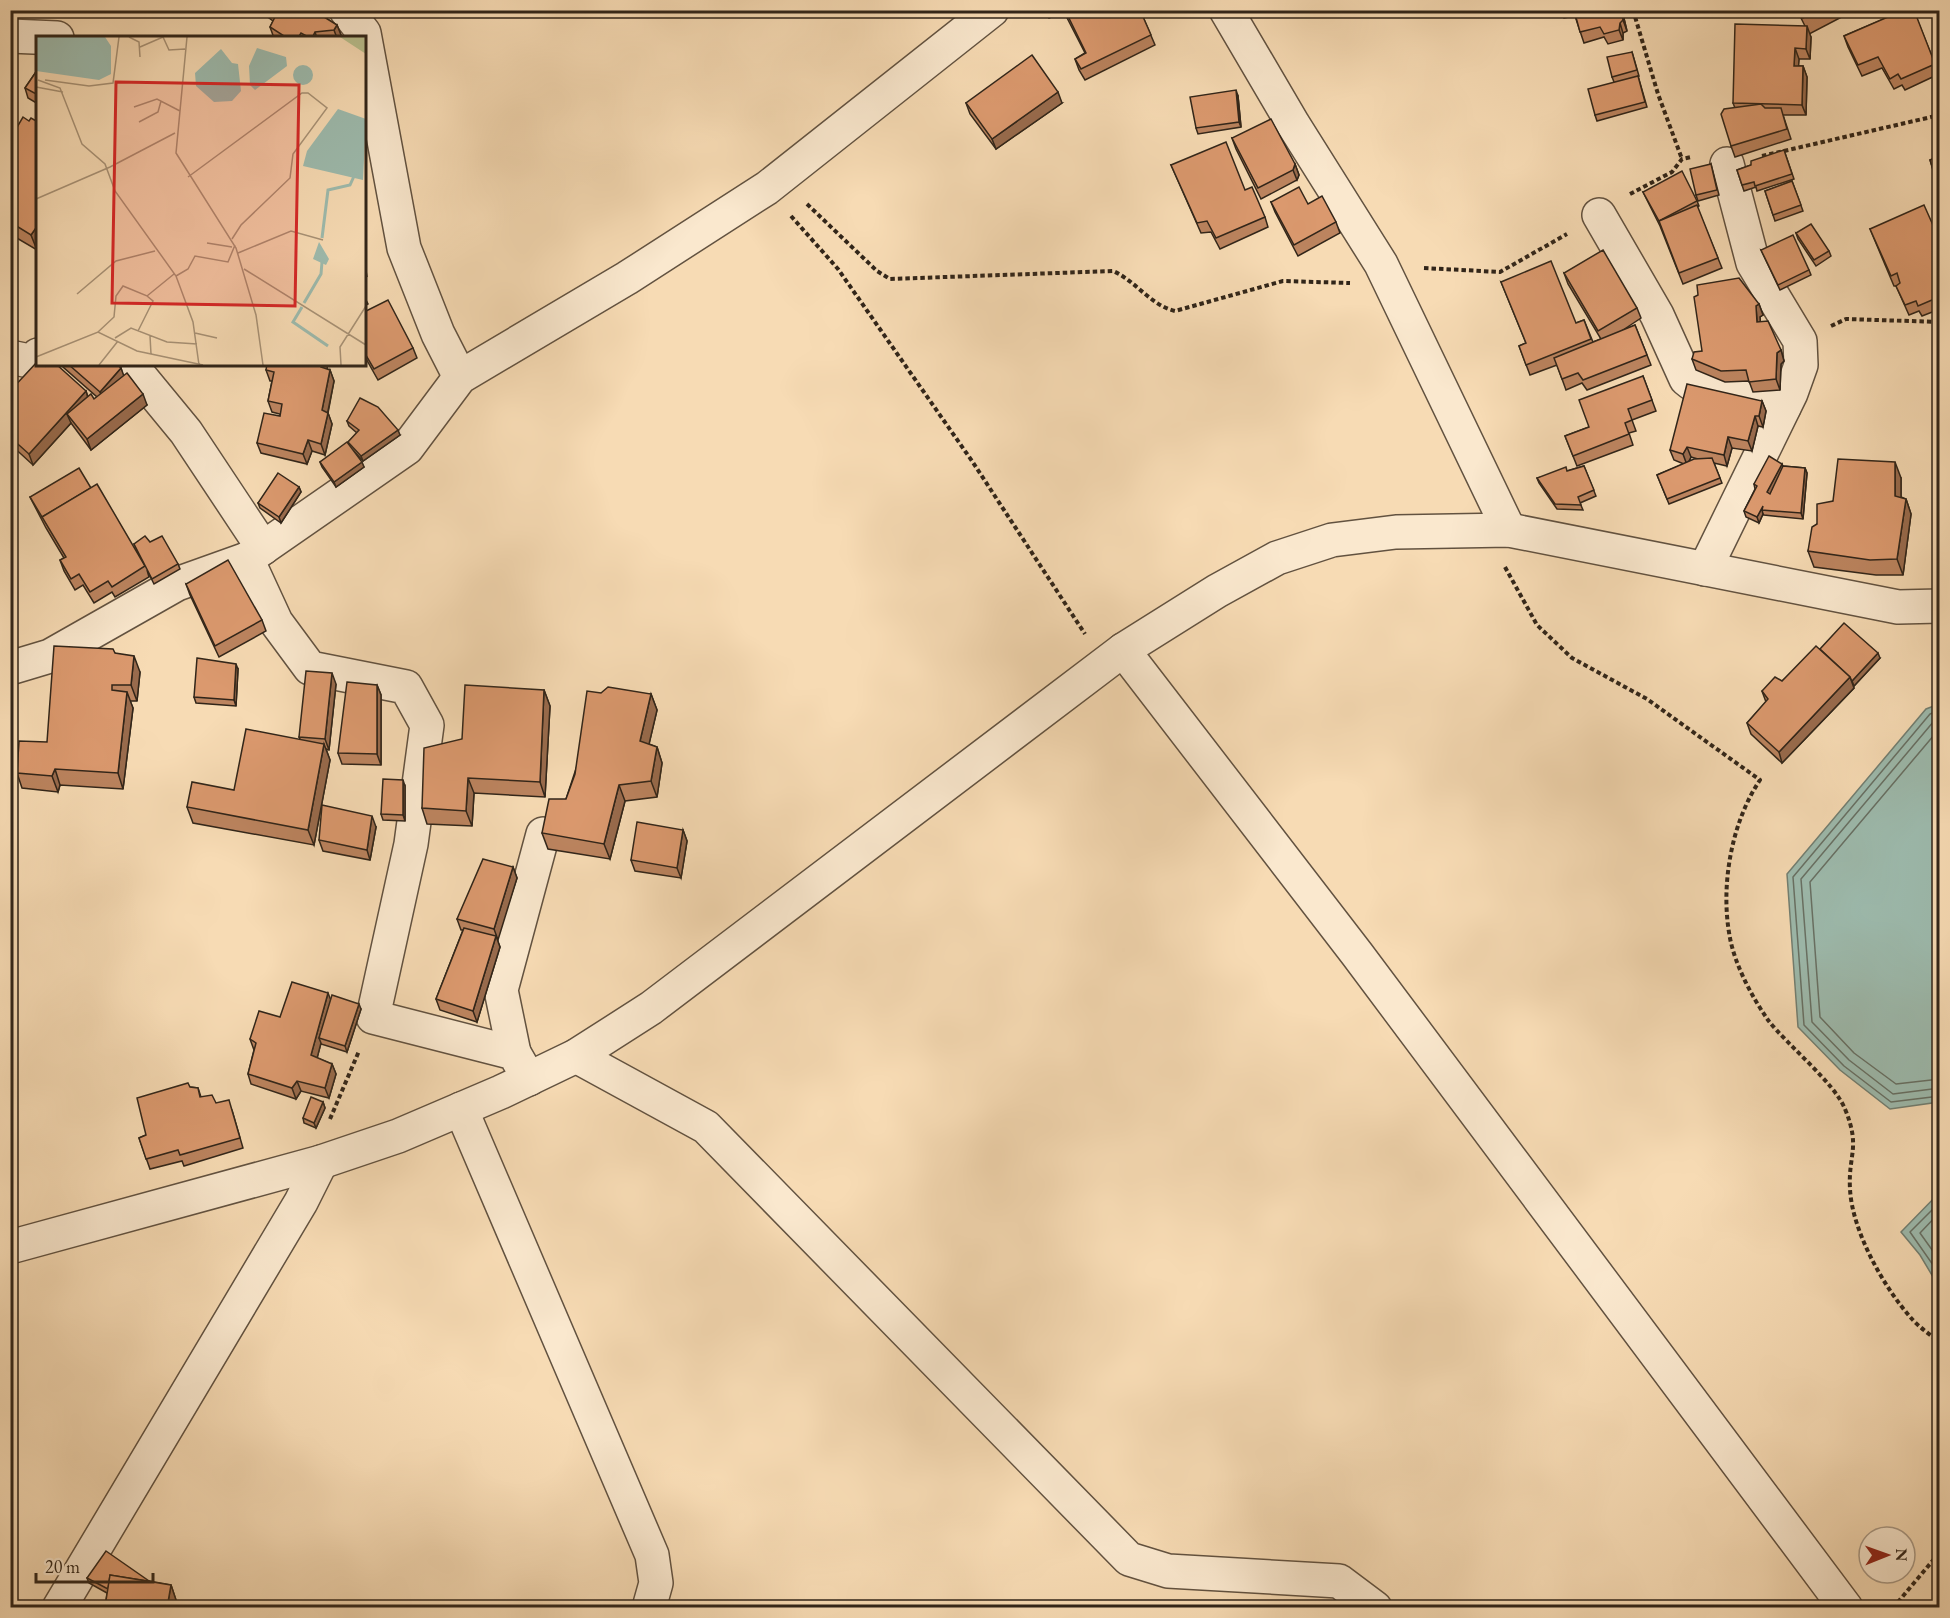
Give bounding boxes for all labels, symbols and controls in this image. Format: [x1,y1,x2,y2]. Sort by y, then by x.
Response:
inset map [36,36,366,366]
north arrow [1857,1525,1917,1585]
scale bar [36,1546,153,1584]
text: N [1891,1548,1912,1561]
text: 20 m [45,1555,80,1578]

